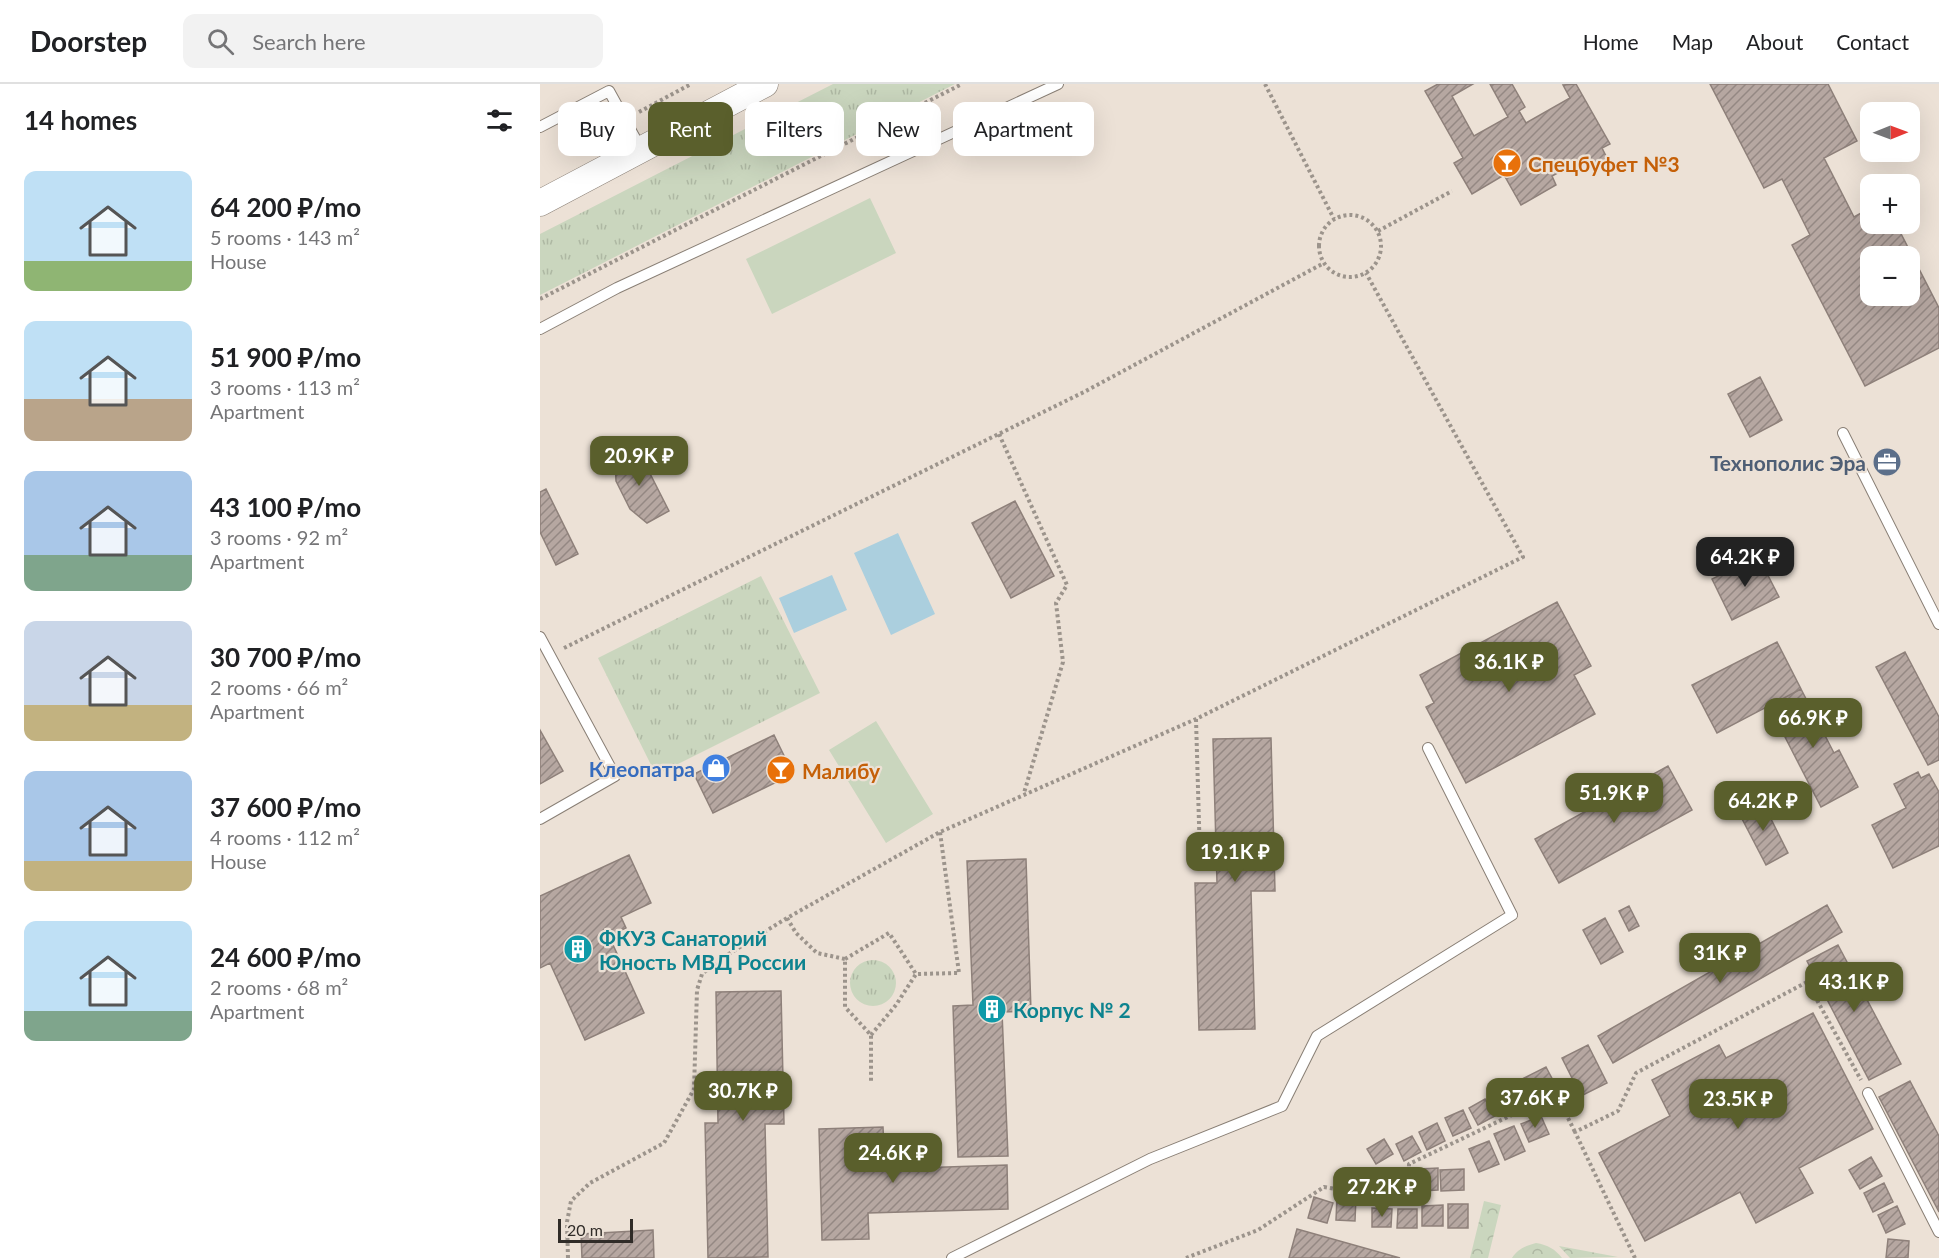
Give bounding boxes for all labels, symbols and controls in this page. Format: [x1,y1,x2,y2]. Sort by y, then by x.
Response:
search box [183,14,603,68]
text: Doorstep [30,24,147,58]
icon: search [204,25,237,58]
text: Search here [252,28,366,55]
text: Home [1583,29,1639,54]
text: Map [1672,29,1713,54]
text: About [1746,29,1803,54]
text: Contact [1836,29,1909,54]
chip: Buy [558,102,636,156]
chip: Rent [648,102,733,156]
chip: Filters [745,102,844,156]
chip: New [856,102,941,156]
chip: Apartment [953,102,1094,156]
north arrow [1860,102,1920,162]
map controls [1860,102,1920,306]
text: 14 homes [24,104,137,136]
icon: filters [483,104,516,137]
bar icon: Спецбуфет №3 [1491,147,1523,179]
place label: Спецбуфет №3 [1528,151,1680,176]
button: + [1860,174,1920,234]
text: 64 200 ₽/mo [210,191,361,223]
icon: home [72,195,144,267]
text: 5 rooms · 143 m² [210,225,360,249]
button: − [1860,246,1920,306]
text: House [210,249,267,273]
text: 51 900 ₽/mo [210,341,361,373]
icon: home [72,345,144,417]
text: 3 rooms · 113 m² [210,375,360,399]
text: Apartment [210,399,304,423]
pin: 20.9K ₽ [584,436,694,487]
text: 20.9K ₽ [604,443,674,467]
office icon: Технополис Эра [1871,446,1903,478]
place label: Технополис Эра [1710,450,1866,475]
text: 43 100 ₽/mo [210,491,361,523]
icon: home [72,495,144,567]
text: 3 rooms · 92 m² [210,525,348,549]
pin: 64.2K ₽ [1690,537,1800,588]
text: 64.2K ₽ [1710,544,1780,568]
text: Apartment [210,549,304,573]
text: 30 700 ₽/mo [210,641,361,673]
pin: 36.1K ₽ [1454,642,1564,693]
icon: home [72,645,144,717]
text: 36.1K ₽ [1474,649,1544,673]
text: 2 rooms · 66 m² [210,675,348,699]
pin: 66.9K ₽ [1758,698,1868,749]
text: Apartment [210,699,304,723]
text: 66.9K ₽ [1778,705,1848,729]
shop icon: Клеопатра [700,752,732,784]
bar icon: Малибу [765,754,797,786]
place label: Клеопатра [589,756,695,781]
place label: Малибу [802,758,881,783]
pin: 51.9K ₽ [1559,773,1669,824]
text: 51.9K ₽ [1579,780,1649,804]
pin: 64.2K ₽ [1708,781,1818,832]
text: 64.2K ₽ [1728,788,1798,812]
text: 37 600 ₽/mo [210,791,361,823]
icon: home [72,795,144,867]
text: 4 rooms · 112 m² [210,825,360,849]
pin: 19.1K ₽ [1180,832,1290,883]
text: 19.1K ₽ [1200,839,1270,863]
text: House [210,849,267,873]
place label: ФКУЗ Санаторий Юность МВД России [599,925,806,974]
building icon: ФКУЗ Санаторий Юность МВД России [562,933,594,965]
pin: 31K ₽ [1678,933,1762,984]
text: 31K ₽ [1693,940,1747,964]
text: 24 600 ₽/mo [210,941,361,973]
icon: home [72,945,144,1017]
pin: 43.1K ₽ [1799,962,1909,1013]
text: 43.1K ₽ [1819,969,1889,993]
text: 2 rooms · 68 m² [210,975,348,999]
building icon: Корпус № 2 [976,993,1008,1025]
place label: Корпус № 2 [1013,997,1131,1022]
text: Apartment [210,999,304,1023]
pin: 30.7K ₽ [688,1071,798,1122]
text: 30.7K ₽ [708,1078,778,1102]
pin: 37.6K ₽ [1480,1078,1590,1129]
pin: 23.5K ₽ [1683,1079,1793,1130]
text: 37.6K ₽ [1500,1085,1570,1109]
text: 23.5K ₽ [1703,1086,1773,1110]
pin: 24.6K ₽ [838,1133,948,1184]
text: 24.6K ₽ [858,1140,928,1164]
pin: 27.2K ₽ [1327,1167,1437,1218]
text: 27.2K ₽ [1347,1174,1417,1198]
scale bar [558,1216,633,1244]
text: 20 m [567,1220,603,1239]

